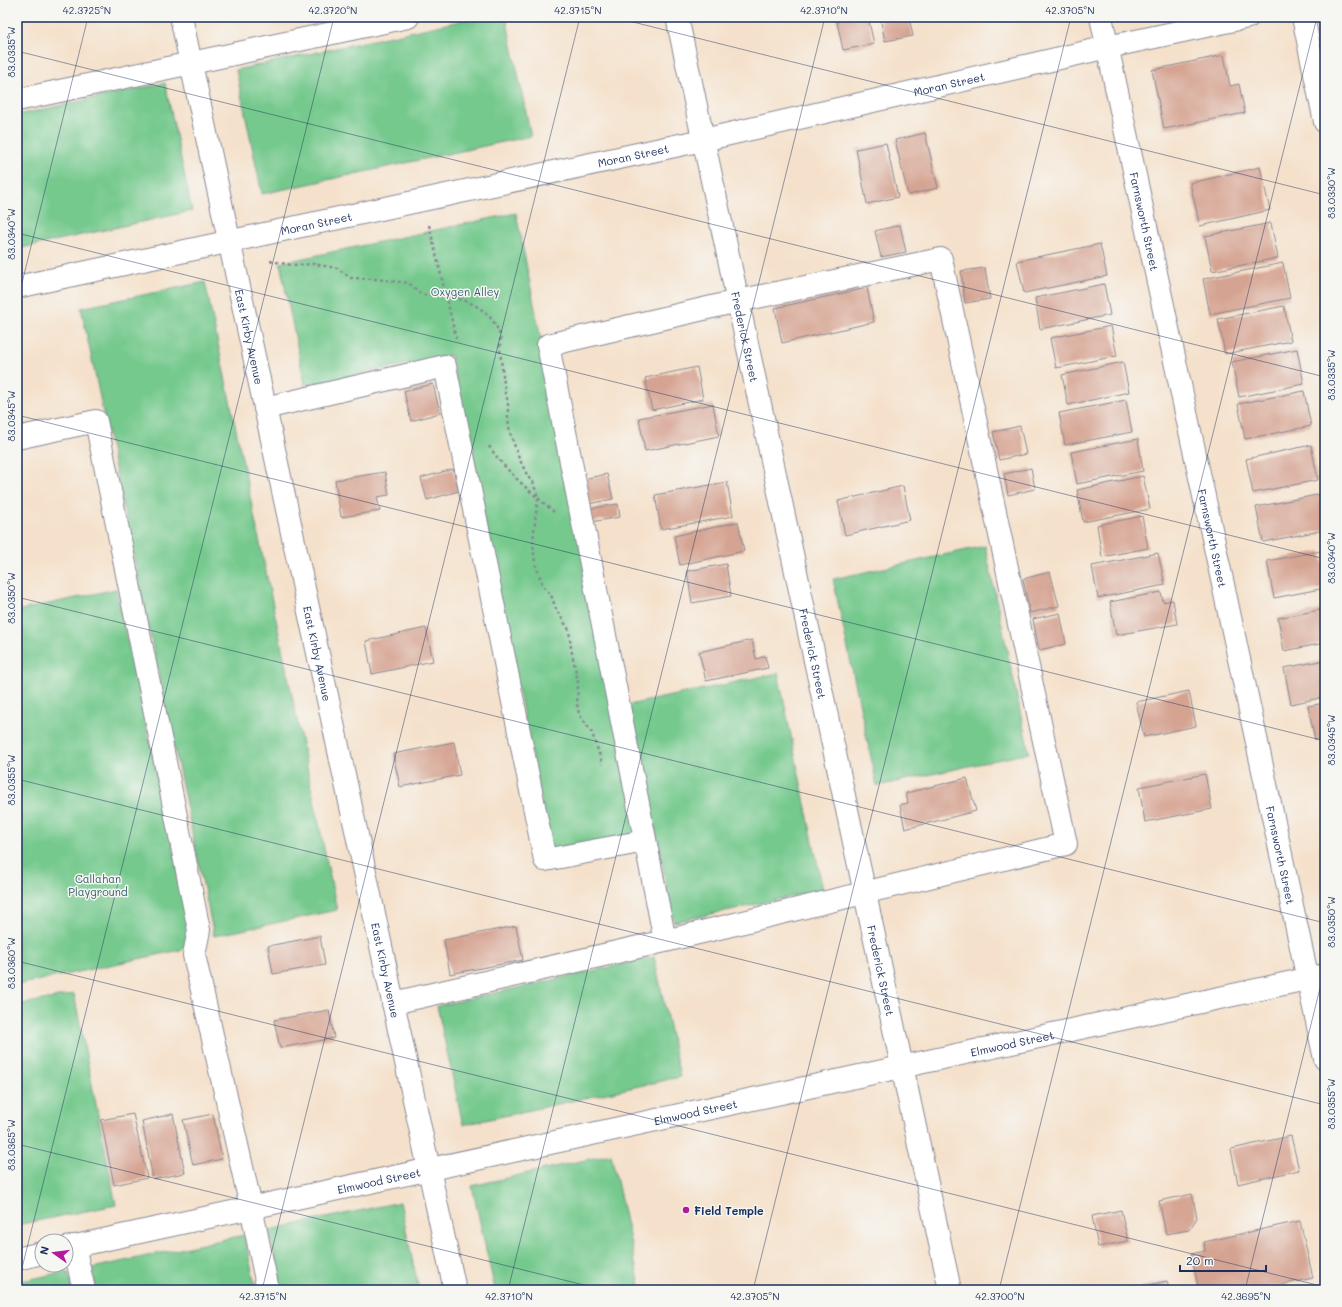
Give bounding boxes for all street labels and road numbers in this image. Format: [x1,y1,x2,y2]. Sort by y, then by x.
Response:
street label: Moran Street [912,68,986,99]
street label: Moran Street [596,140,670,170]
street label: Farnsworth Street [1127,171,1163,272]
street label: Moran Street [279,208,353,238]
street label: East Kirby Avenue [232,288,267,386]
street label: Frederick Street [729,290,763,383]
street label: Farnsworth Street [1195,488,1231,589]
street label: East Kirby Avenue [300,604,336,703]
street label: Frederick Street [797,607,831,700]
street label: Farnsworth Street [1263,804,1299,906]
street label: East Kirby Avenue [369,921,404,1019]
street label: Frederick Street [864,924,898,1017]
street label: Elmwood Street [969,1026,1055,1059]
street label: Elmwood Street [652,1095,739,1128]
street label: Elmwood Street [336,1164,422,1197]

